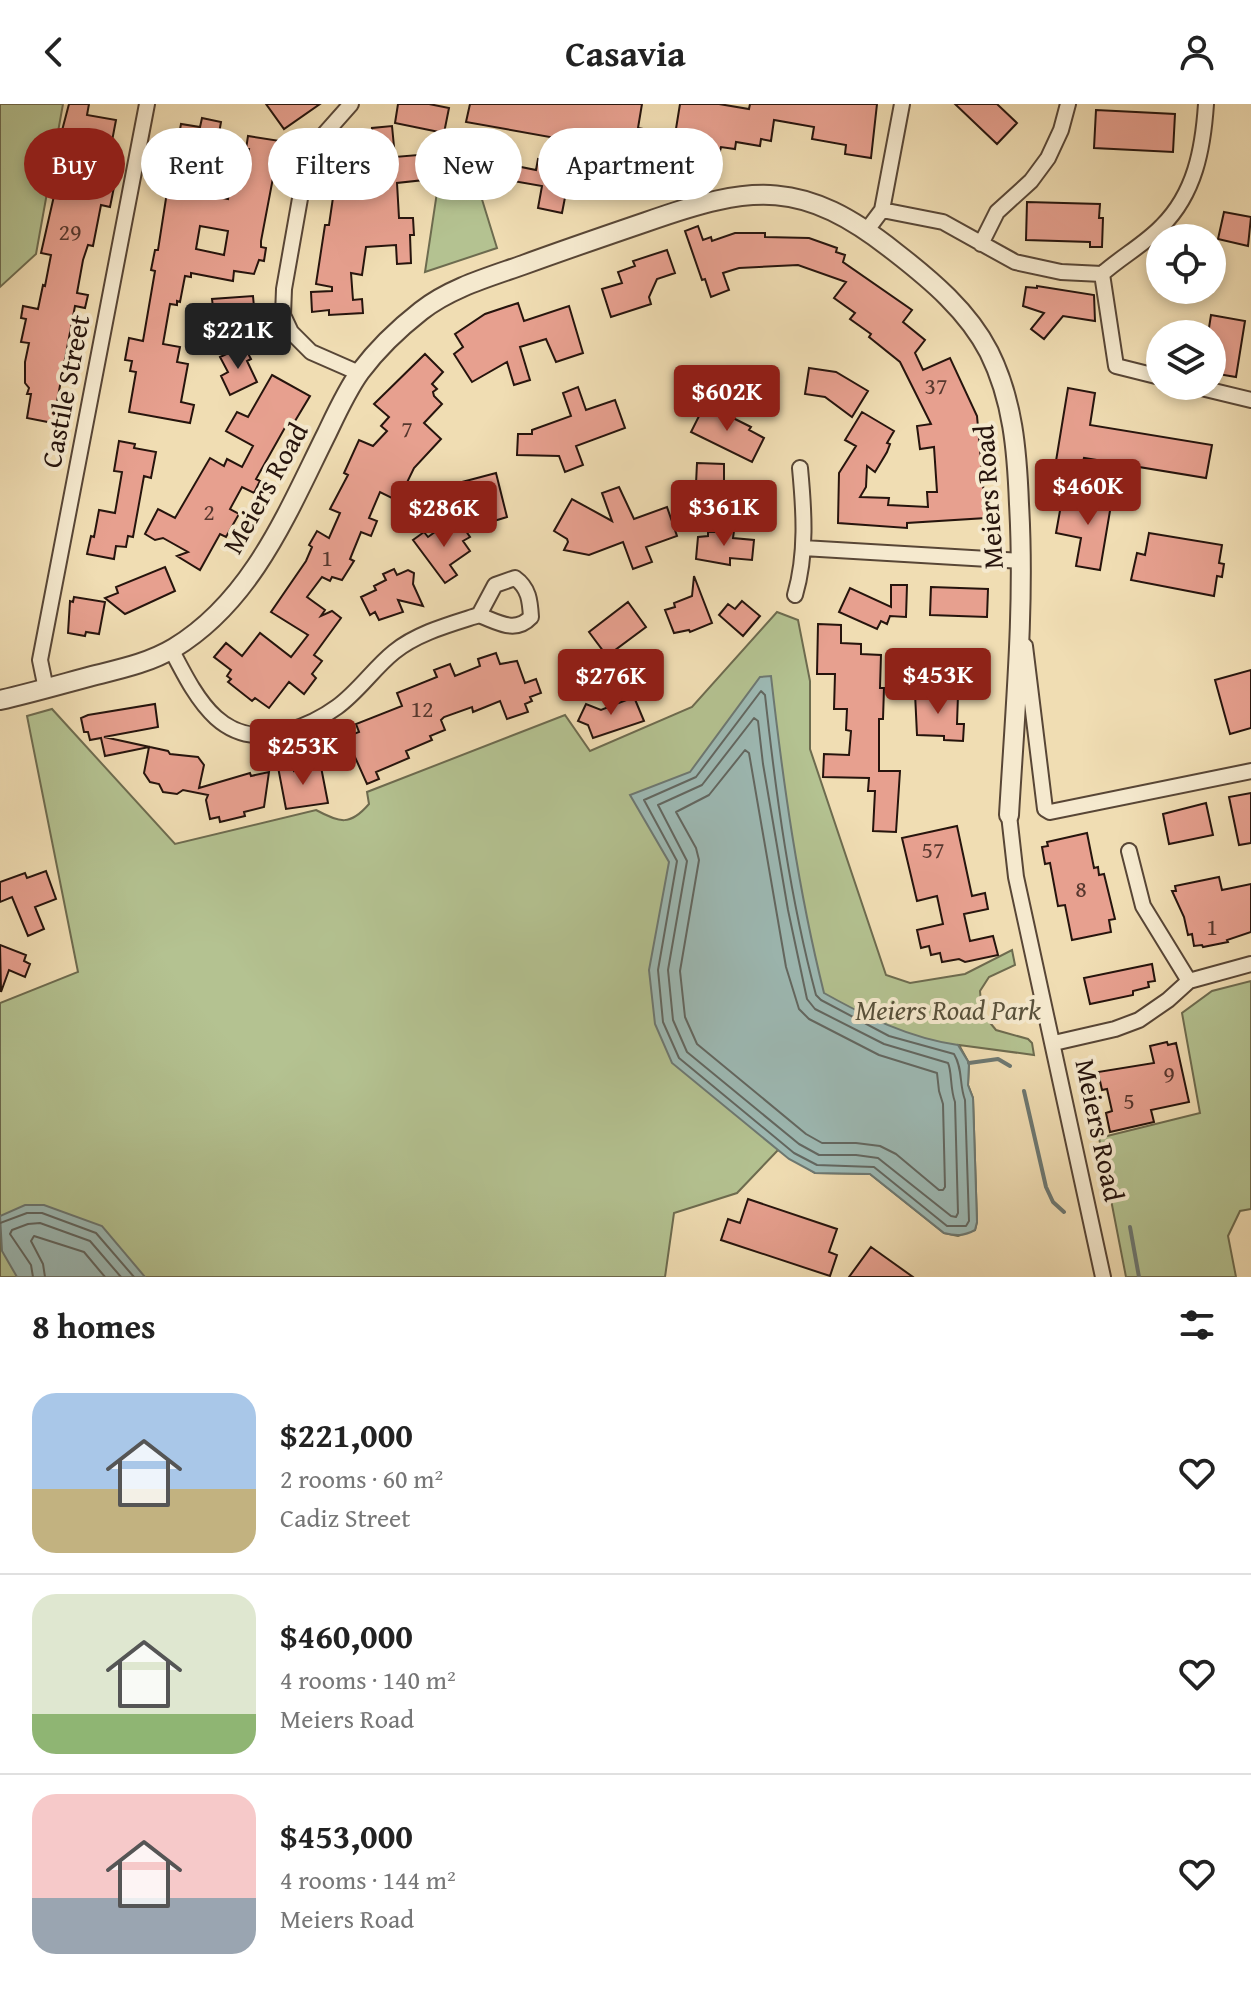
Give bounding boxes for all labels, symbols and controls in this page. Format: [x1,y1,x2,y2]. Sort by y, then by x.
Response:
text: Casavia [565,26,686,79]
icon: back [32,30,76,74]
icon: person [1175,30,1219,74]
chip: Buy [24,128,125,200]
chip: Rent [141,128,252,200]
chip: Filters [268,128,399,200]
chip: New [415,128,522,200]
chip: Apartment [538,128,723,200]
house number: 29 [58,214,82,249]
map controls [1146,224,1226,400]
button: locate [1146,224,1226,304]
pin: $221K [182,303,294,371]
text: $221K [203,309,273,348]
street label: Castile Street [30,311,99,471]
button: layers [1146,320,1226,400]
pin: $602K [671,365,783,433]
house number: 37 [924,368,948,403]
text: $602K [692,371,762,410]
house number: 7 [401,411,413,446]
street label: Meiers Road [212,415,318,561]
street label: Meiers Road [962,423,1013,571]
pin: $460K [1032,459,1144,527]
text: $460K [1053,465,1123,504]
pin: $361K [668,480,780,548]
pin: $286K [388,481,500,549]
text: $361K [689,486,759,525]
text: $286K [409,487,479,526]
house number: 2 [203,494,215,529]
house number: 1 [321,540,333,575]
pin: $453K [882,648,994,716]
pin: $276K [555,649,667,717]
text: $453K [903,654,973,693]
text: $276K [576,655,646,694]
house number: 12 [410,691,434,726]
pin: $253K [247,719,359,787]
text: $253K [268,725,338,764]
house number: 57 [921,832,945,867]
house number: 8 [1075,871,1087,906]
house number: 1 [1206,909,1218,944]
park label: Meiers Road Park [855,989,1041,1030]
street label: Meiers Road [1065,1055,1136,1205]
house number: 9 [1163,1056,1175,1091]
house number: 5 [1123,1083,1135,1118]
text: 8 homes [32,1301,156,1350]
icon: filters [1175,1303,1219,1347]
text: $221,000 [280,1410,413,1459]
icon: home [96,1425,192,1521]
icon: heart [1175,1451,1219,1495]
text: 2 rooms · 60 m² [280,1459,443,1498]
text: Cadiz Street [280,1498,410,1537]
text: $460,000 [280,1611,413,1660]
icon: home [96,1626,192,1722]
icon: heart [1175,1652,1219,1696]
text: 4 rooms · 140 m² [280,1660,456,1699]
text: Meiers Road [280,1699,414,1738]
text: $453,000 [280,1811,413,1860]
icon: home [96,1826,192,1922]
icon: heart [1175,1852,1219,1896]
text: 4 rooms · 144 m² [280,1860,456,1899]
text: Meiers Road [280,1899,414,1938]

